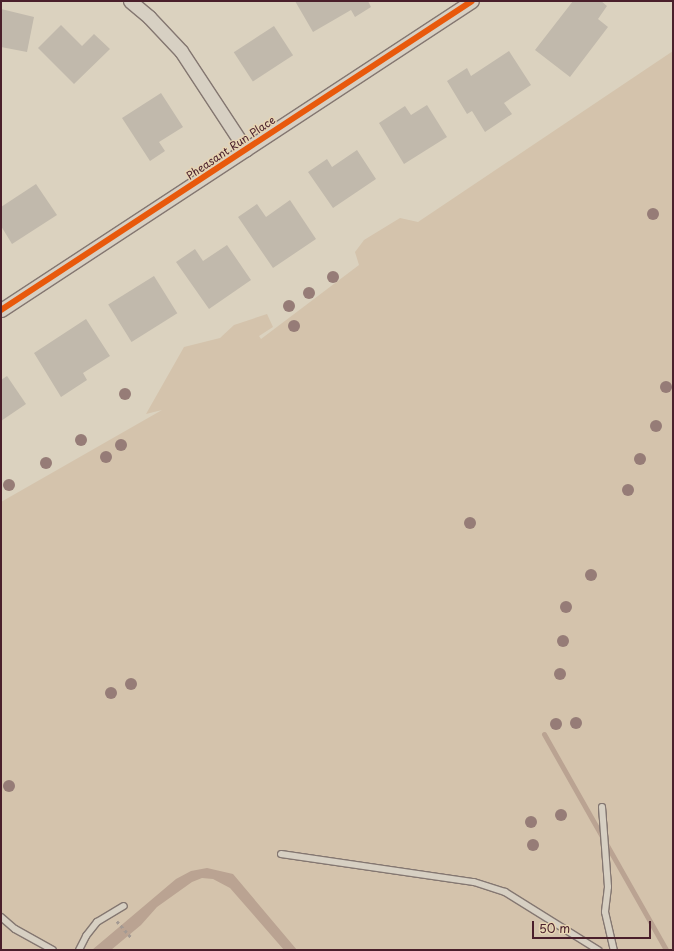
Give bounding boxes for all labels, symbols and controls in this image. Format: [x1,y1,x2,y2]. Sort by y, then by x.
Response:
street label: Pheasant Run Place [184,113,278,183]
scale bar [534,913,653,939]
text: 50 m [539,919,570,937]

